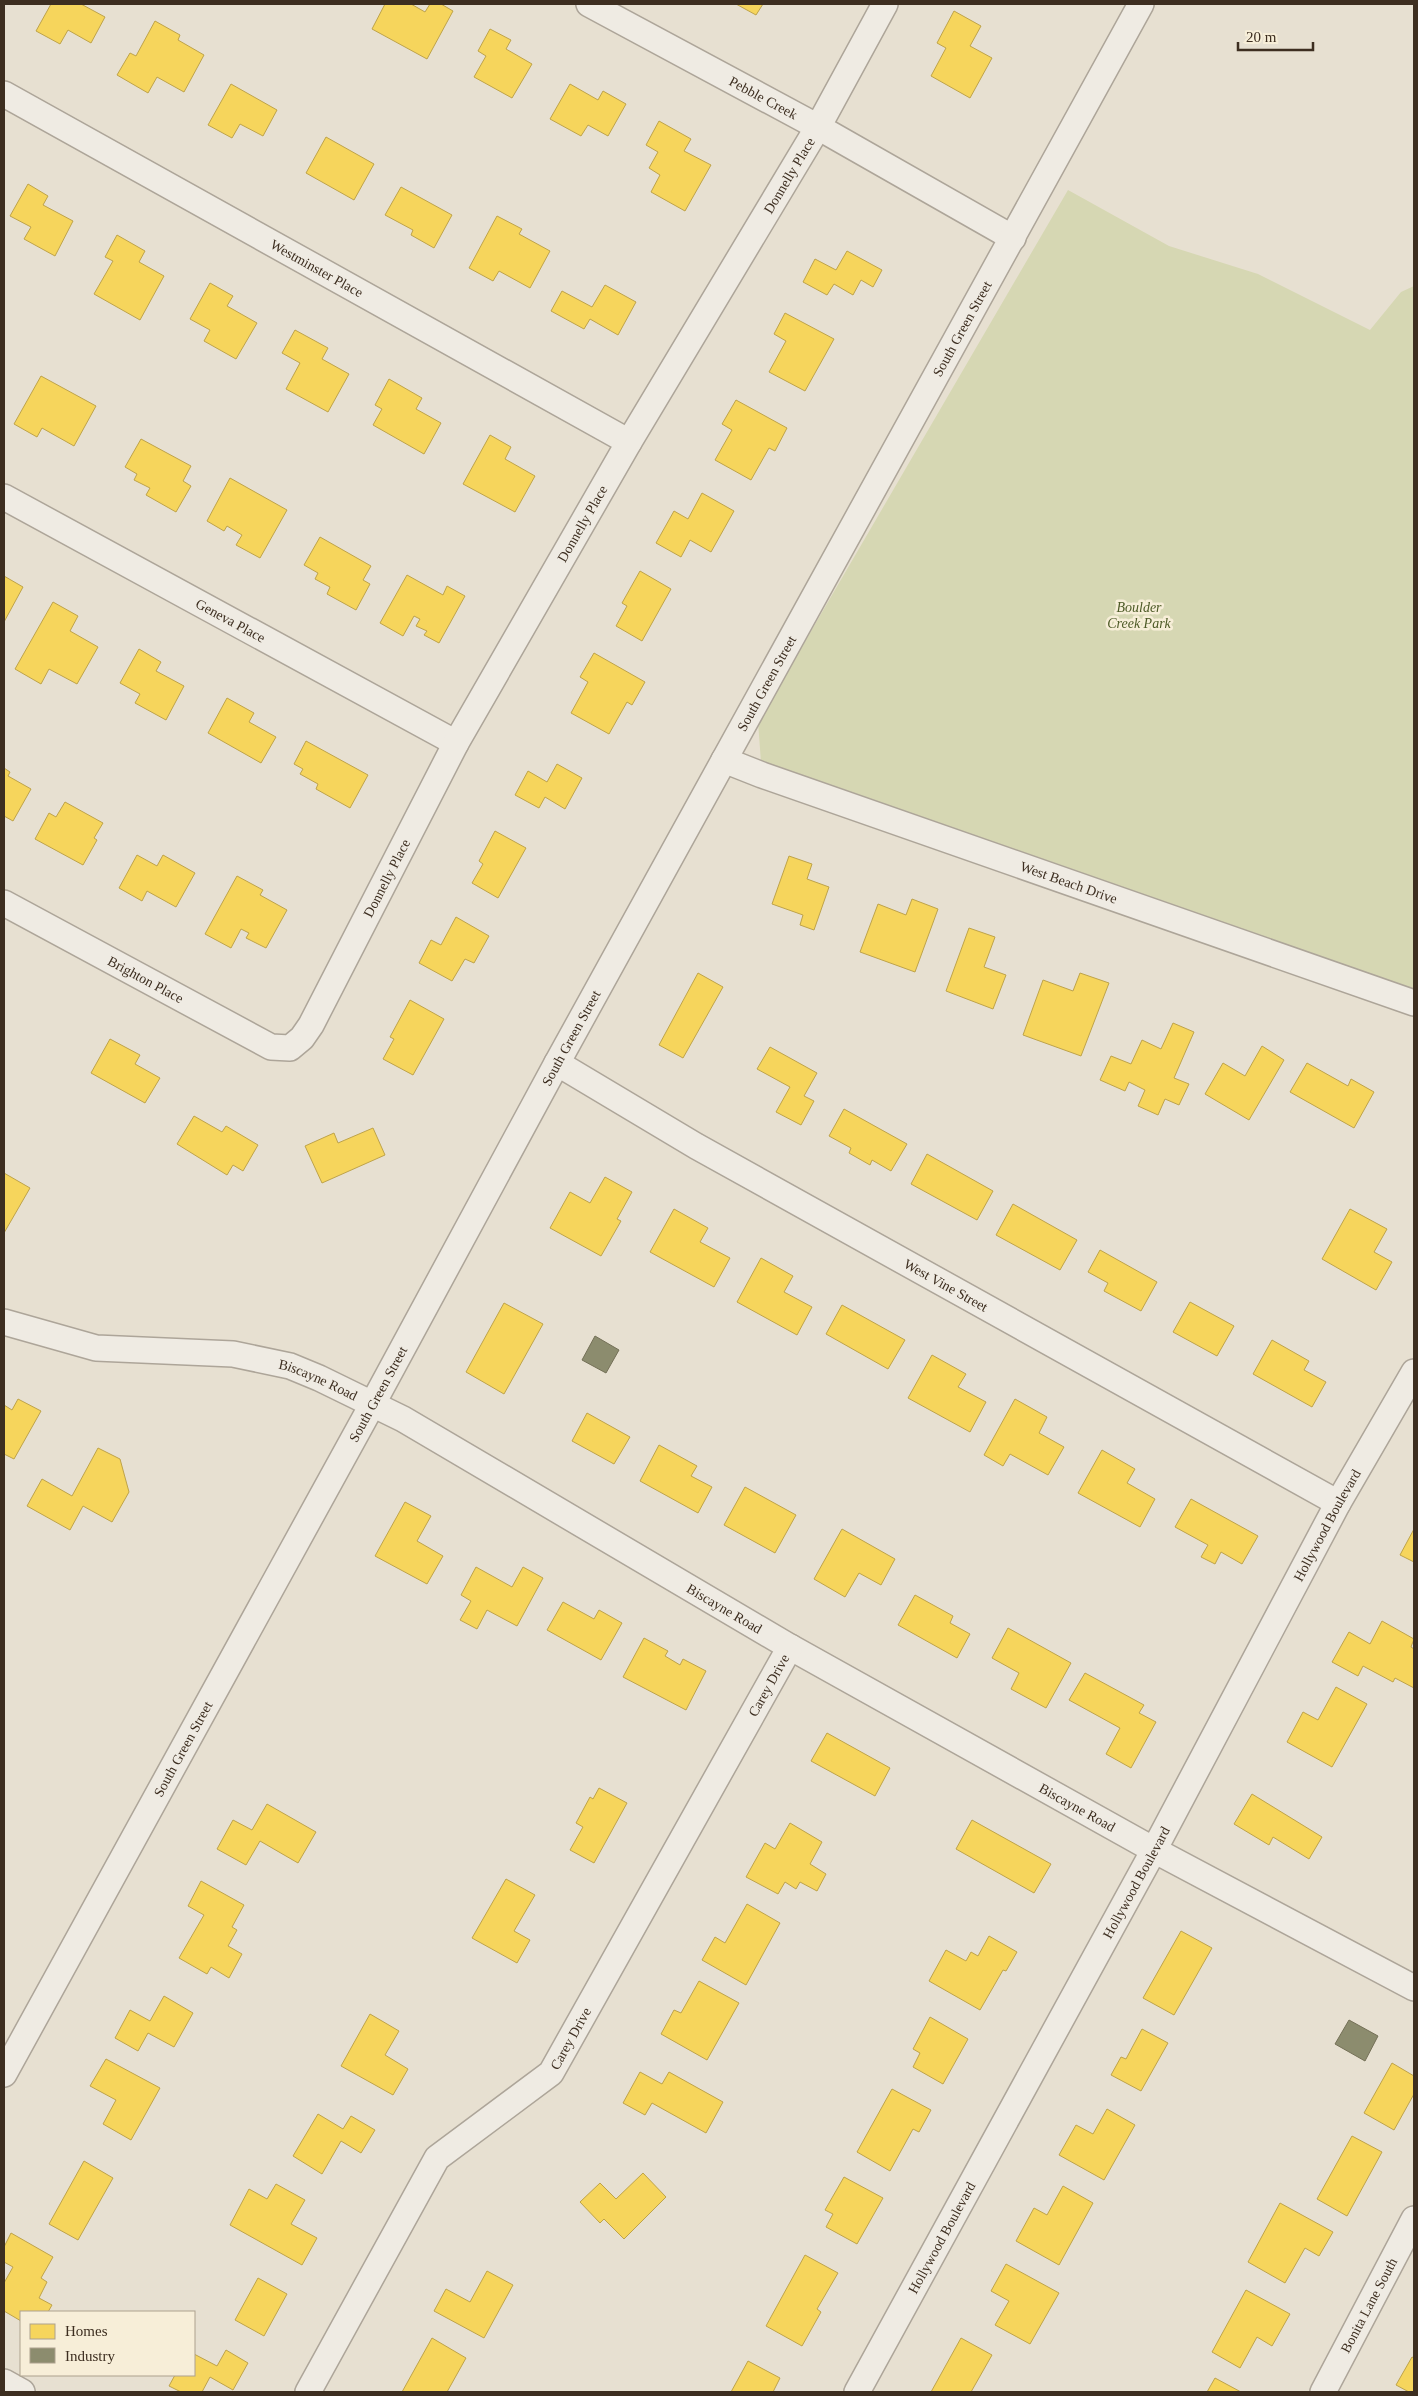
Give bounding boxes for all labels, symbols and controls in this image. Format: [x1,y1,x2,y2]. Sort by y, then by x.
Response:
scale bar [1238,20,1313,52]
text: 20 m [1246,29,1277,45]
street label: Pebble Creek [727,74,800,123]
street label: Donnelly Place [761,135,818,216]
street label: Westminster Place [268,237,365,300]
street label: South Green Street [930,278,995,379]
street label: Donnelly Place [555,483,610,565]
street label: Geneva Place [193,596,268,646]
park label: Boulder Creek Park [1107,600,1172,631]
street label: South Green Street [735,633,799,734]
street label: Donnelly Place [361,837,413,920]
street label: West Beach Drive [1018,859,1119,907]
street label: Brighton Place [105,953,186,1006]
street label: South Green Street [539,988,604,1089]
street label: West Vine Street [901,1256,990,1315]
street label: South Green Street [346,1344,410,1445]
street label: Biscayne Road [277,1357,360,1404]
street label: Hollywood Boulevard [1291,1467,1364,1584]
street label: Biscayne Road [684,1581,764,1637]
street label: Carey Drive [746,1652,792,1719]
street label: South Green Street [151,1699,216,1799]
street label: Biscayne Road [1037,1781,1118,1835]
street label: Hollywood Boulevard [1100,1824,1173,1941]
street label: Carey Drive [547,2005,594,2072]
street label: Hollywood Boulevard [905,2180,979,2296]
street label: Bonita Lane South [1338,2256,1400,2355]
legend [20,2311,195,2376]
text: Homes [65,2323,108,2339]
text: Industry [65,2348,115,2364]

